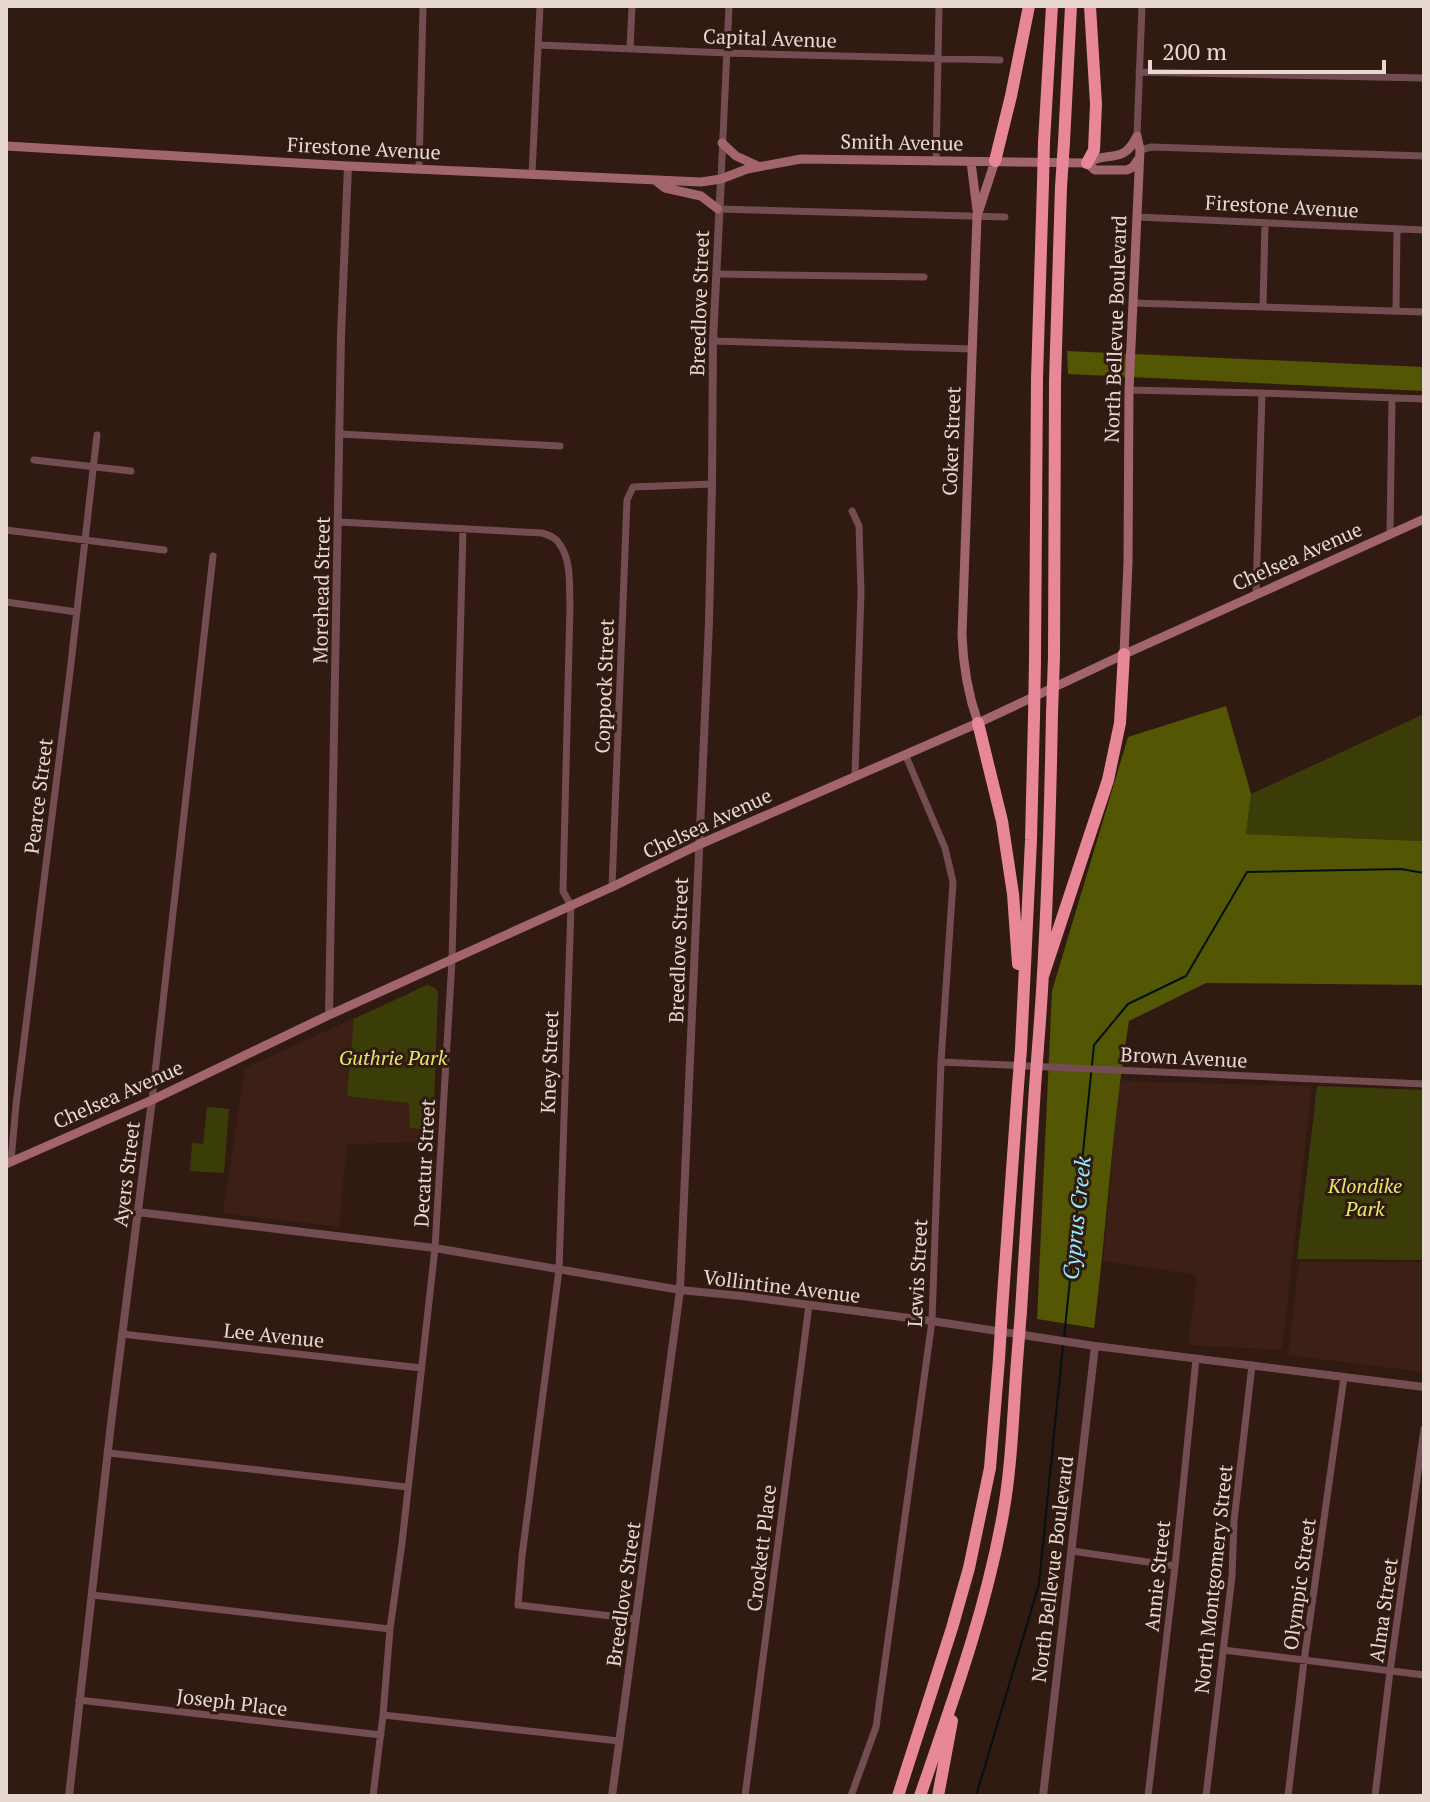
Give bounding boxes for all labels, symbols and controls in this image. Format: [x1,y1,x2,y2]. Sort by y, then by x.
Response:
street label: Capital Avenue [703,22,837,54]
scale bar [1150,24,1384,74]
text: 200 m [1162,35,1227,67]
street label: Smith Avenue [840,127,964,157]
street label: Firestone Avenue [287,130,441,166]
street label: Firestone Avenue [1205,188,1359,224]
street label: North Bellevue Boulevard [1098,215,1132,443]
street label: Breedlove Street [683,229,715,376]
street label: Coker Street [936,385,966,496]
street label: Chelsea Avenue [1228,515,1366,597]
street label: Morehead Street [306,516,336,664]
street label: Coppock Street [588,617,620,754]
street label: Pearce Street [18,736,59,855]
street label: Chelsea Avenue [638,781,776,865]
street label: Breedlove Street [662,876,694,1023]
street label: Kney Street [534,1010,564,1114]
street label: Brown Avenue [1120,1040,1248,1074]
park label: Guthrie Park [339,1044,448,1071]
street label: Chelsea Avenue [49,1053,187,1135]
street label: Decatur Street [407,1098,441,1228]
street label: Ayers Street [106,1119,146,1229]
water label: Cyprus Creek [1055,1154,1097,1281]
park label: Klondike Park [1327,1172,1402,1222]
street label: Lewis Street [901,1218,933,1328]
street label: Vollintine Avenue [702,1263,862,1309]
street label: Lee Avenue [222,1316,326,1354]
street label: North Bellevue Boulevard [1025,1454,1079,1684]
street label: North Montgomery Street [1188,1462,1239,1695]
street label: Crockett Place [740,1483,782,1613]
street label: Olympic Street [1276,1516,1322,1652]
street label: Annie Street [1138,1518,1176,1633]
street label: Breedlove Street [599,1519,647,1668]
street label: Alma Street [1362,1555,1404,1664]
street label: Joseph Place [175,1682,289,1722]

